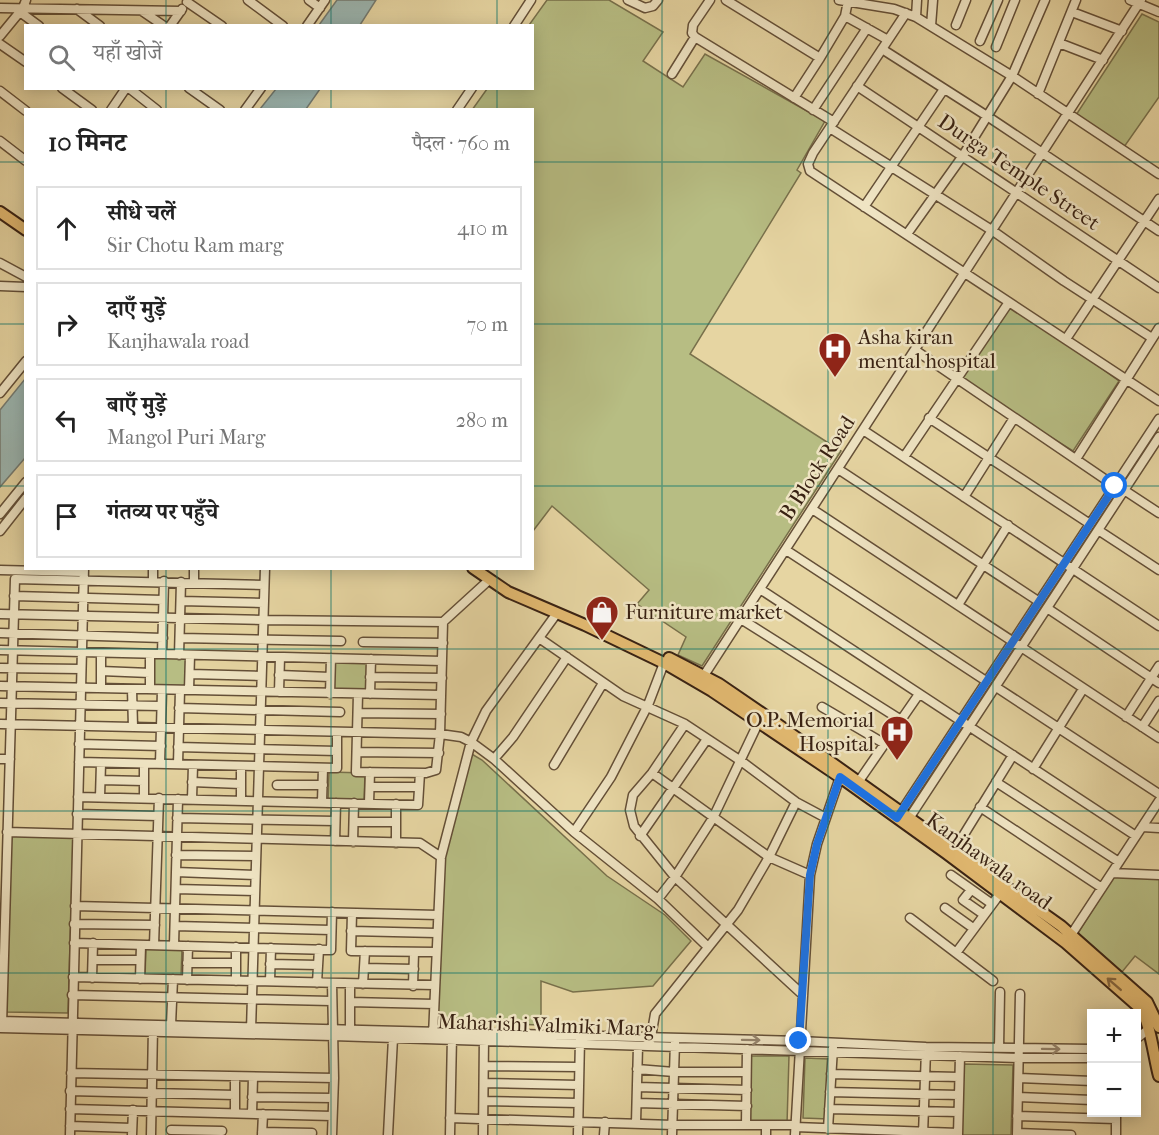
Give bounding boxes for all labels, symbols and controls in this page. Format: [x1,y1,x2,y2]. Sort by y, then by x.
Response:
search box [24,24,534,90]
text: यहाँ खोजें [93,40,162,66]
icon: search [45,41,78,74]
street label: Durga Temple Street [934,109,1105,235]
text: 10 मिनट [48,127,126,158]
text: पैदल · 760 m [412,132,510,155]
text: सीधे चलें [107,200,176,226]
icon: ahead [50,212,83,245]
text: 410 m [457,217,508,240]
text: Sir Chotu Ram marg [107,234,283,257]
text: दाएँ मुड़ें [107,296,166,322]
icon: right [50,308,83,341]
text: 70 m [466,313,508,336]
place label: Asha kiran mental hospital [857,325,996,373]
text: Kanjhawala road [107,330,249,353]
hospital icon: Asha kiran mental hospital [817,331,853,378]
text: बाएँ मुड़ें [107,392,166,418]
icon: left [50,404,83,437]
text: 280 m [456,409,508,432]
street label: B Block Road [774,411,860,525]
text: Mangol Puri Marg [107,426,265,449]
route start [1101,472,1127,498]
text: गंतव्य पर पहुँचे [107,499,218,525]
icon: arrive [50,500,83,533]
shop icon: Furniture market [584,594,620,641]
place label: Furniture market [625,600,783,624]
place label: O.P. Memorial Hospital [746,708,874,756]
hospital icon: O.P. Memorial Hospital [879,714,915,761]
street label: Kanjhawala road [922,807,1057,915]
one-way arrow [1107,977,1122,991]
street label: Maharishi Valmiki Marg [437,1009,656,1041]
map controls [1087,1009,1141,1117]
button: + [1087,1009,1141,1063]
route end [785,1027,811,1053]
one-way arrow [741,1035,761,1046]
one-way arrow [1041,1043,1061,1055]
button: − [1087,1063,1141,1117]

